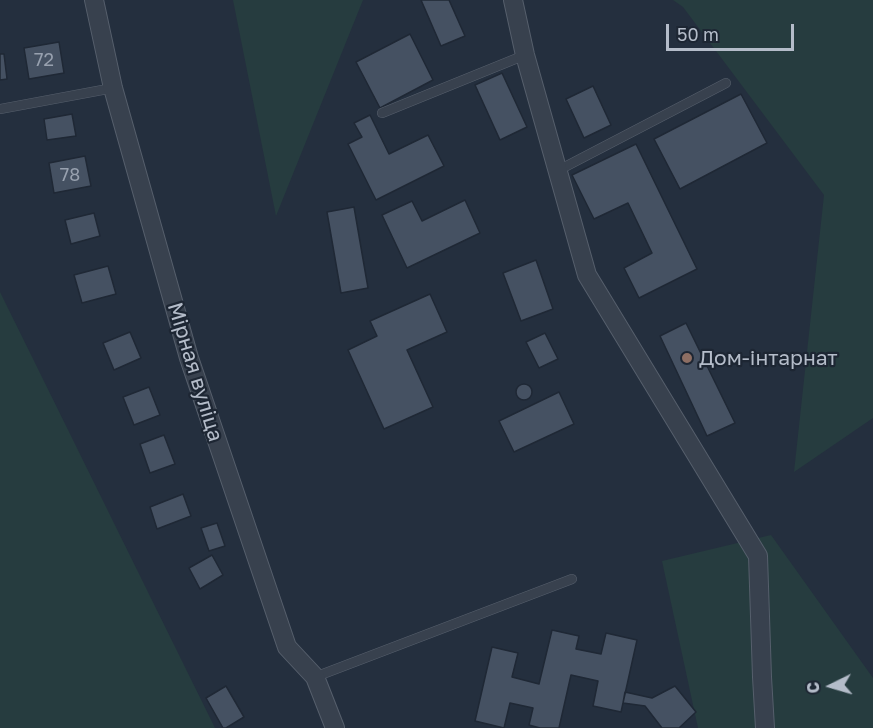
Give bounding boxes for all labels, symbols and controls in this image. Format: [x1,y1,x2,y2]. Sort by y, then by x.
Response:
scale bar [669,12,796,50]
text: 50 m [677,23,719,45]
house number: 72 [34,49,54,71]
house number: 78 [60,164,80,186]
street label: Мірная вуліца [162,299,228,445]
place label: Дом-інтарнат [699,345,838,371]
marker: Дом-інтарнат [680,351,694,365]
north arrow [801,656,861,716]
text: С [803,681,824,694]

